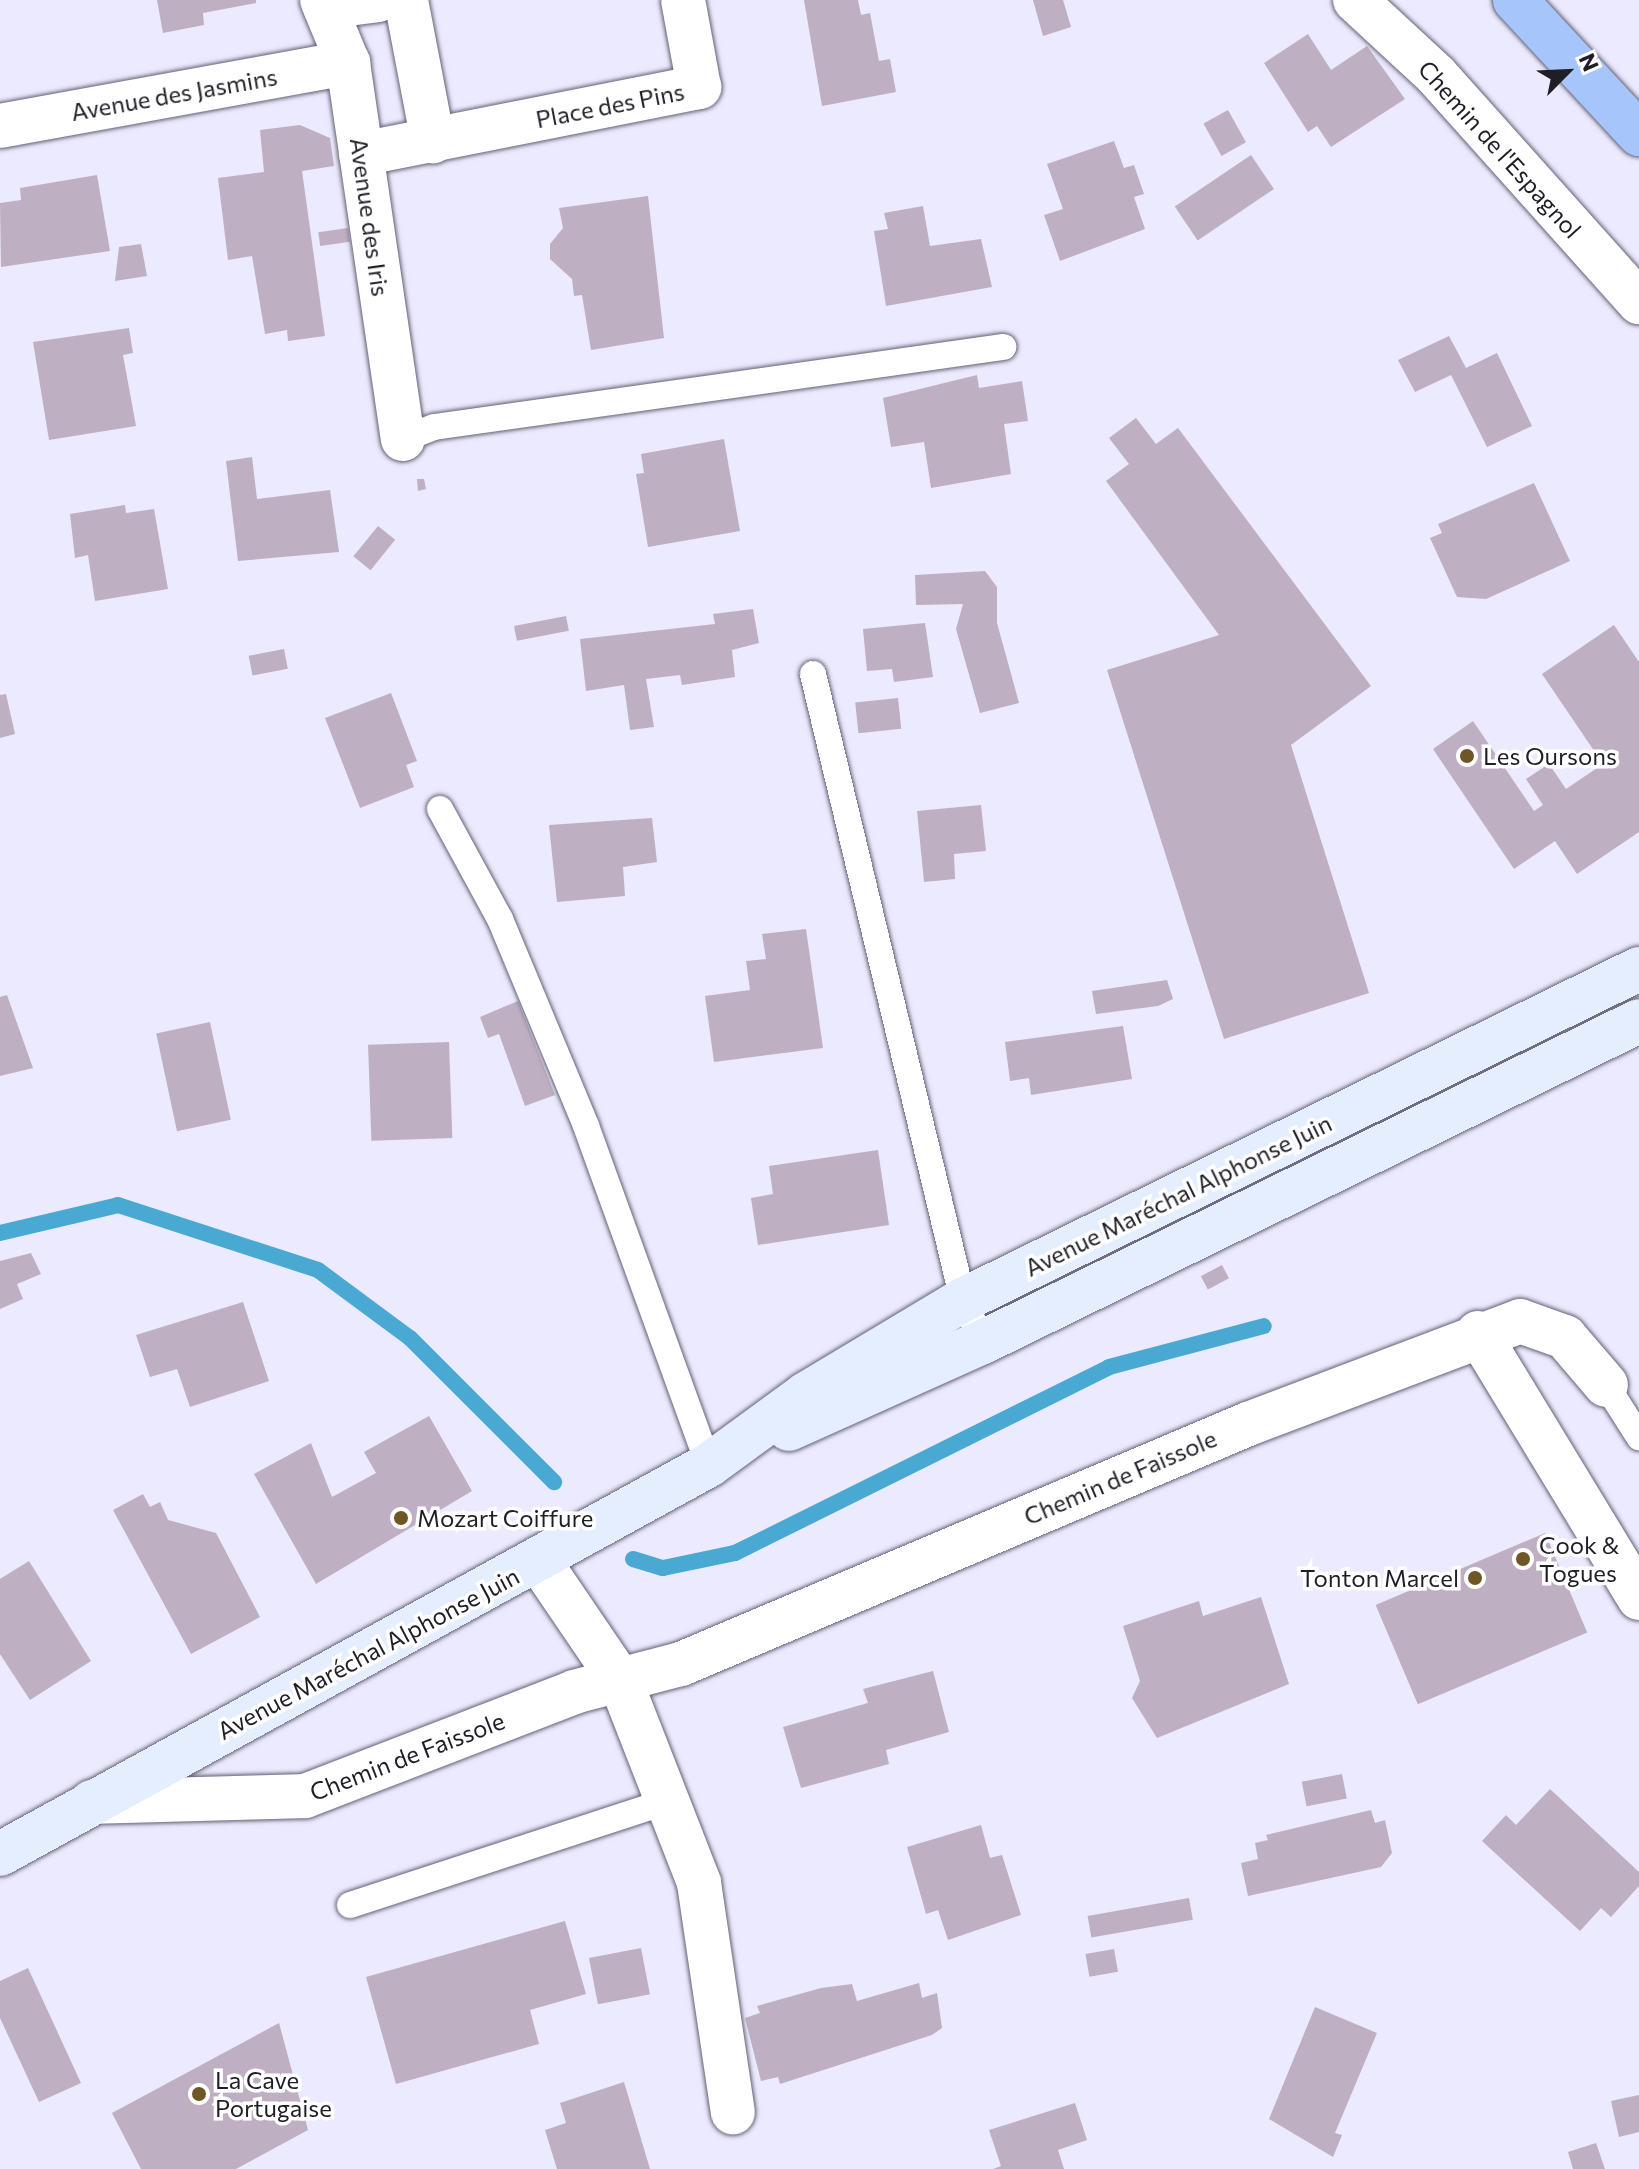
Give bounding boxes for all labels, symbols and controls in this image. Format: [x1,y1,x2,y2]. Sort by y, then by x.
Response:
north arrow [1527,32,1607,112]
text: N [1574,49,1605,75]
street label: Chemin de l'Espagnol [1413,54,1587,244]
street label: Avenue des Jasmins [69,62,279,126]
street label: Place des Pins [533,76,687,134]
street label: Avenue des Iris [345,136,395,298]
place label: Les Oursons [1483,742,1617,770]
marker: Les Oursons [1458,747,1476,765]
street label: Avenue Maréchal Alphonse Juin [1020,1108,1336,1282]
street label: Chemin de Faissole [1019,1423,1221,1531]
place label: Mozart Coiffure [417,1504,593,1532]
marker: Mozart Coiffure [392,1509,410,1527]
place label: Cook & Togues [1539,1531,1619,1587]
marker: Cook & Togues [1514,1550,1532,1568]
street label: Avenue Maréchal Alphonse Juin [212,1561,524,1745]
place label: Tonton Marcel [1300,1564,1459,1592]
marker: Tonton Marcel [1466,1569,1484,1587]
street label: Chemin de Faissole [306,1706,508,1806]
place label: La Cave Portugaise [215,2066,332,2122]
marker: La Cave Portugaise [190,2085,208,2103]

